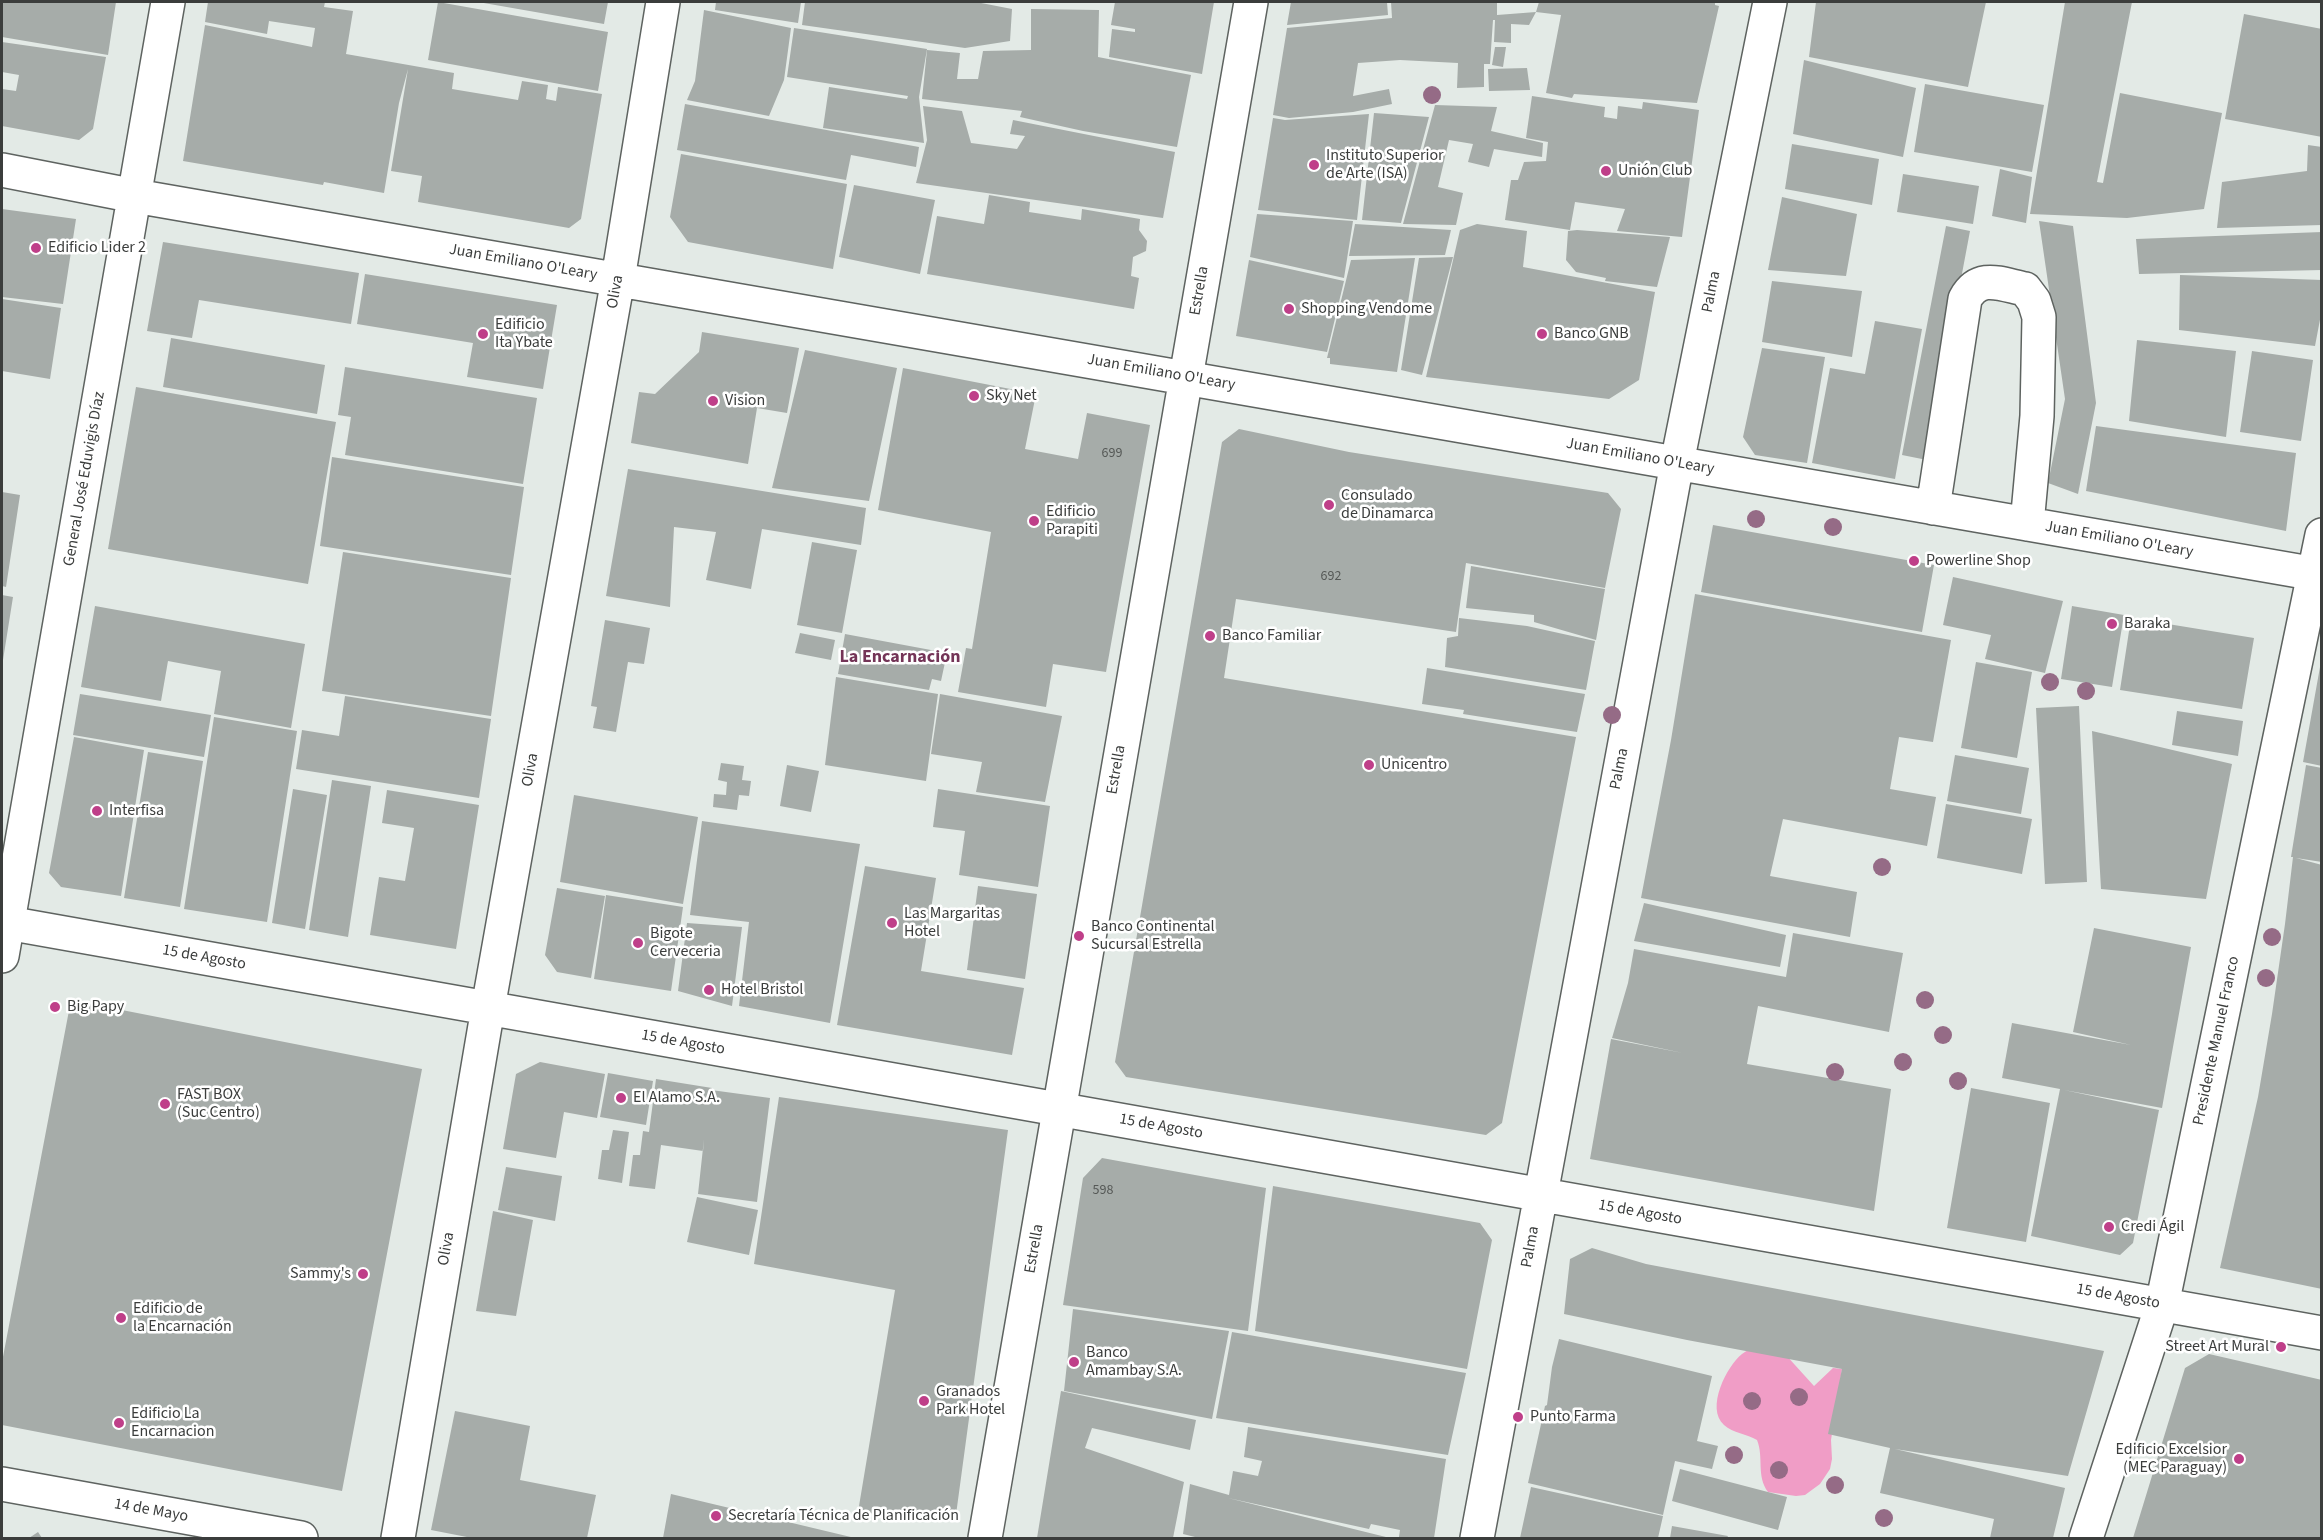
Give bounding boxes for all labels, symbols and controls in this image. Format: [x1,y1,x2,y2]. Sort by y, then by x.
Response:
place label: Instituto Superior de Arte (ISA) [1326,146,1444,184]
marker: Instituto Superior de Arte (ISA) [1307,158,1321,172]
place label: Unión Club [1618,161,1692,181]
marker: Unión Club [1599,164,1613,178]
place label: Edificio Lider 2 [48,238,146,258]
marker: Edificio Lider 2 [29,241,43,255]
street label: Juan Emiliano O'Leary [447,241,599,285]
street label: Estrella [1186,265,1214,317]
street label: Palma [1699,270,1725,314]
street label: Oliva [604,274,628,310]
place label: Shopping Vendome [1301,299,1432,319]
marker: Shopping Vendome [1282,302,1296,316]
place label: Edificio Ita Ybate [495,315,553,353]
place label: Banco GNB [1554,324,1629,344]
marker: Edificio Ita Ybate [476,327,490,341]
marker: Banco GNB [1535,327,1549,341]
street label: Juan Emiliano O'Leary [1085,351,1237,395]
place label: Sky Net [986,386,1037,406]
marker: Sky Net [967,389,981,403]
street label: General José Eduvigis Díaz [60,390,110,568]
place label: Vision [725,391,765,411]
marker: Vision [706,394,720,408]
street label: Juan Emiliano O'Leary [1564,435,1716,479]
house number: 699 [1102,446,1122,462]
place label: Consulado de Dinamarca [1341,486,1434,524]
marker: Consulado de Dinamarca [1322,498,1336,512]
place label: Edificio Parapiti [1046,502,1098,540]
marker: Edificio Parapiti [1027,514,1041,528]
street label: Juan Emiliano O'Leary [2043,518,2195,562]
place label: Powerline Shop [1926,551,2031,571]
marker: Powerline Shop [1907,554,1921,568]
house number: 692 [1321,569,1341,585]
place label: Baraka [2124,614,2171,634]
marker: Baraka [2105,617,2119,631]
place label: Banco Familiar [1222,626,1321,646]
marker: Banco Familiar [1203,629,1217,643]
district label: La Encarnación [840,647,960,669]
street label: Estrella [1103,744,1131,796]
street label: Palma [1607,747,1633,791]
street label: Oliva [519,752,543,788]
place label: Unicentro [1381,755,1447,775]
marker: Unicentro [1362,758,1376,772]
place label: Interfisa [109,801,164,821]
marker: Interfisa [90,804,104,818]
place label: Las Margaritas Hotel [904,904,1000,942]
marker: Las Margaritas Hotel [885,916,899,930]
place label: Banco Continental Sucursal Estrella [1091,917,1215,955]
place label: Bigote Cerveceria [650,924,721,962]
marker: Banco Continental Sucursal Estrella [1072,929,1086,943]
marker: Bigote Cerveceria [631,936,645,950]
street label: 15 de Agosto [161,941,247,975]
street label: Presidente Manuel Franco [2190,955,2244,1127]
place label: Hotel Bristol [721,980,803,1000]
marker: Hotel Bristol [702,983,716,997]
place label: Big Papy [67,997,124,1017]
marker: Big Papy [48,1000,62,1014]
street label: 15 de Agosto [640,1026,726,1060]
place label: FAST BOX (Suc Centro) [177,1085,260,1123]
place label: El Alamo S.A. [633,1088,720,1108]
marker: El Alamo S.A. [614,1091,628,1105]
marker: FAST BOX (Suc Centro) [158,1097,172,1111]
street label: 15 de Agosto [1118,1110,1204,1144]
house number: 598 [1093,1183,1113,1199]
street label: 15 de Agosto [1597,1196,1683,1230]
place label: Credi Ágil [2121,1217,2184,1237]
marker: Credi Ágil [2102,1220,2116,1234]
street label: Estrella [1021,1223,1049,1275]
street label: Palma [1518,1225,1544,1269]
street label: Oliva [435,1231,459,1267]
place label: Sammy's [290,1264,351,1284]
marker: Sammy's [356,1267,370,1281]
street label: 15 de Agosto [2075,1280,2161,1314]
place label: Edificio de la Encarnación [133,1299,232,1337]
marker: Edificio de la Encarnación [114,1311,128,1325]
place label: Street Art Mural [2165,1337,2269,1357]
marker: Street Art Mural [2274,1340,2288,1354]
place label: Banco Amambay S.A. [1086,1343,1182,1381]
marker: Banco Amambay S.A. [1067,1355,1081,1369]
place label: Granados Park Hotel [936,1382,1005,1420]
marker: Granados Park Hotel [917,1394,931,1408]
place label: Edificio La Encarnacion [131,1404,214,1442]
place label: Punto Farma [1530,1407,1616,1427]
marker: Punto Farma [1511,1410,1525,1424]
marker: Edificio La Encarnacion [112,1416,126,1430]
place label: Edificio Excelsior (MEC Paraguay) [2116,1440,2227,1478]
marker: Edificio Excelsior (MEC Paraguay) [2232,1452,2246,1466]
street label: 14 de Mayo [112,1495,190,1527]
place label: Secretaría Técnica de Planificación [728,1506,959,1526]
marker: Secretaría Técnica de Planificación [709,1509,723,1523]

